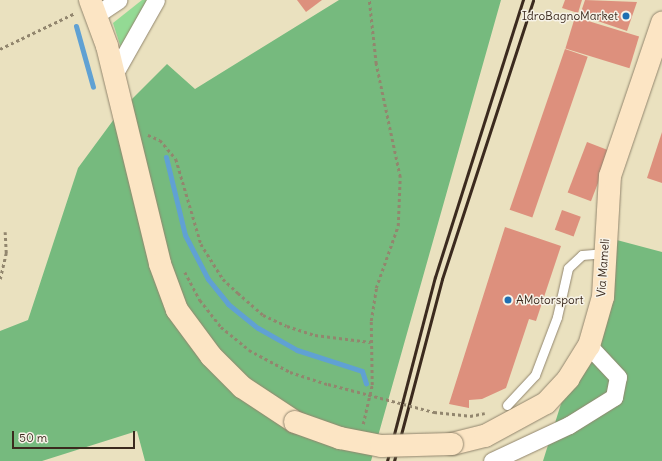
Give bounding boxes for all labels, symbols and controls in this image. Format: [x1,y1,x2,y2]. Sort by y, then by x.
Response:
place label: IdroBagnoMarket [522,9,618,23]
marker: IdroBagnoMarket [621,11,631,21]
street label: Via Mameli [594,238,612,298]
place label: AMotorsport [516,293,584,307]
marker: AMotorsport [503,295,513,305]
scale bar [14,423,137,449]
text: 50 m [19,430,47,445]

